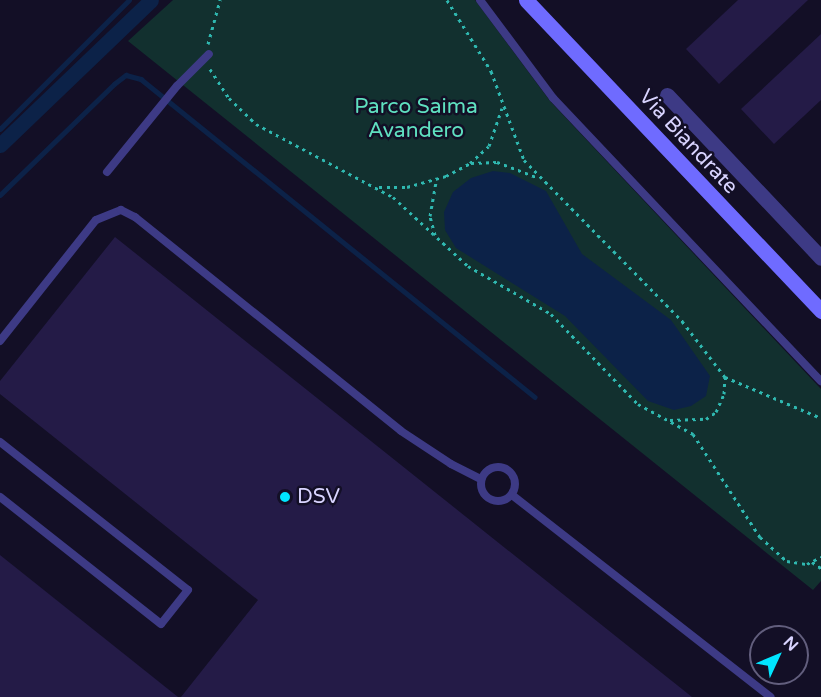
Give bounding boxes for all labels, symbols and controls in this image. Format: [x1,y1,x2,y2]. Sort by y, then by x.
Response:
street label: Via Biandrate [633,85,743,199]
park label: Parco Saima Avandero [354,94,478,144]
place label: DSV [297,484,340,510]
marker: DSV [278,490,292,504]
north arrow [749,625,809,685]
text: N [779,632,802,655]

